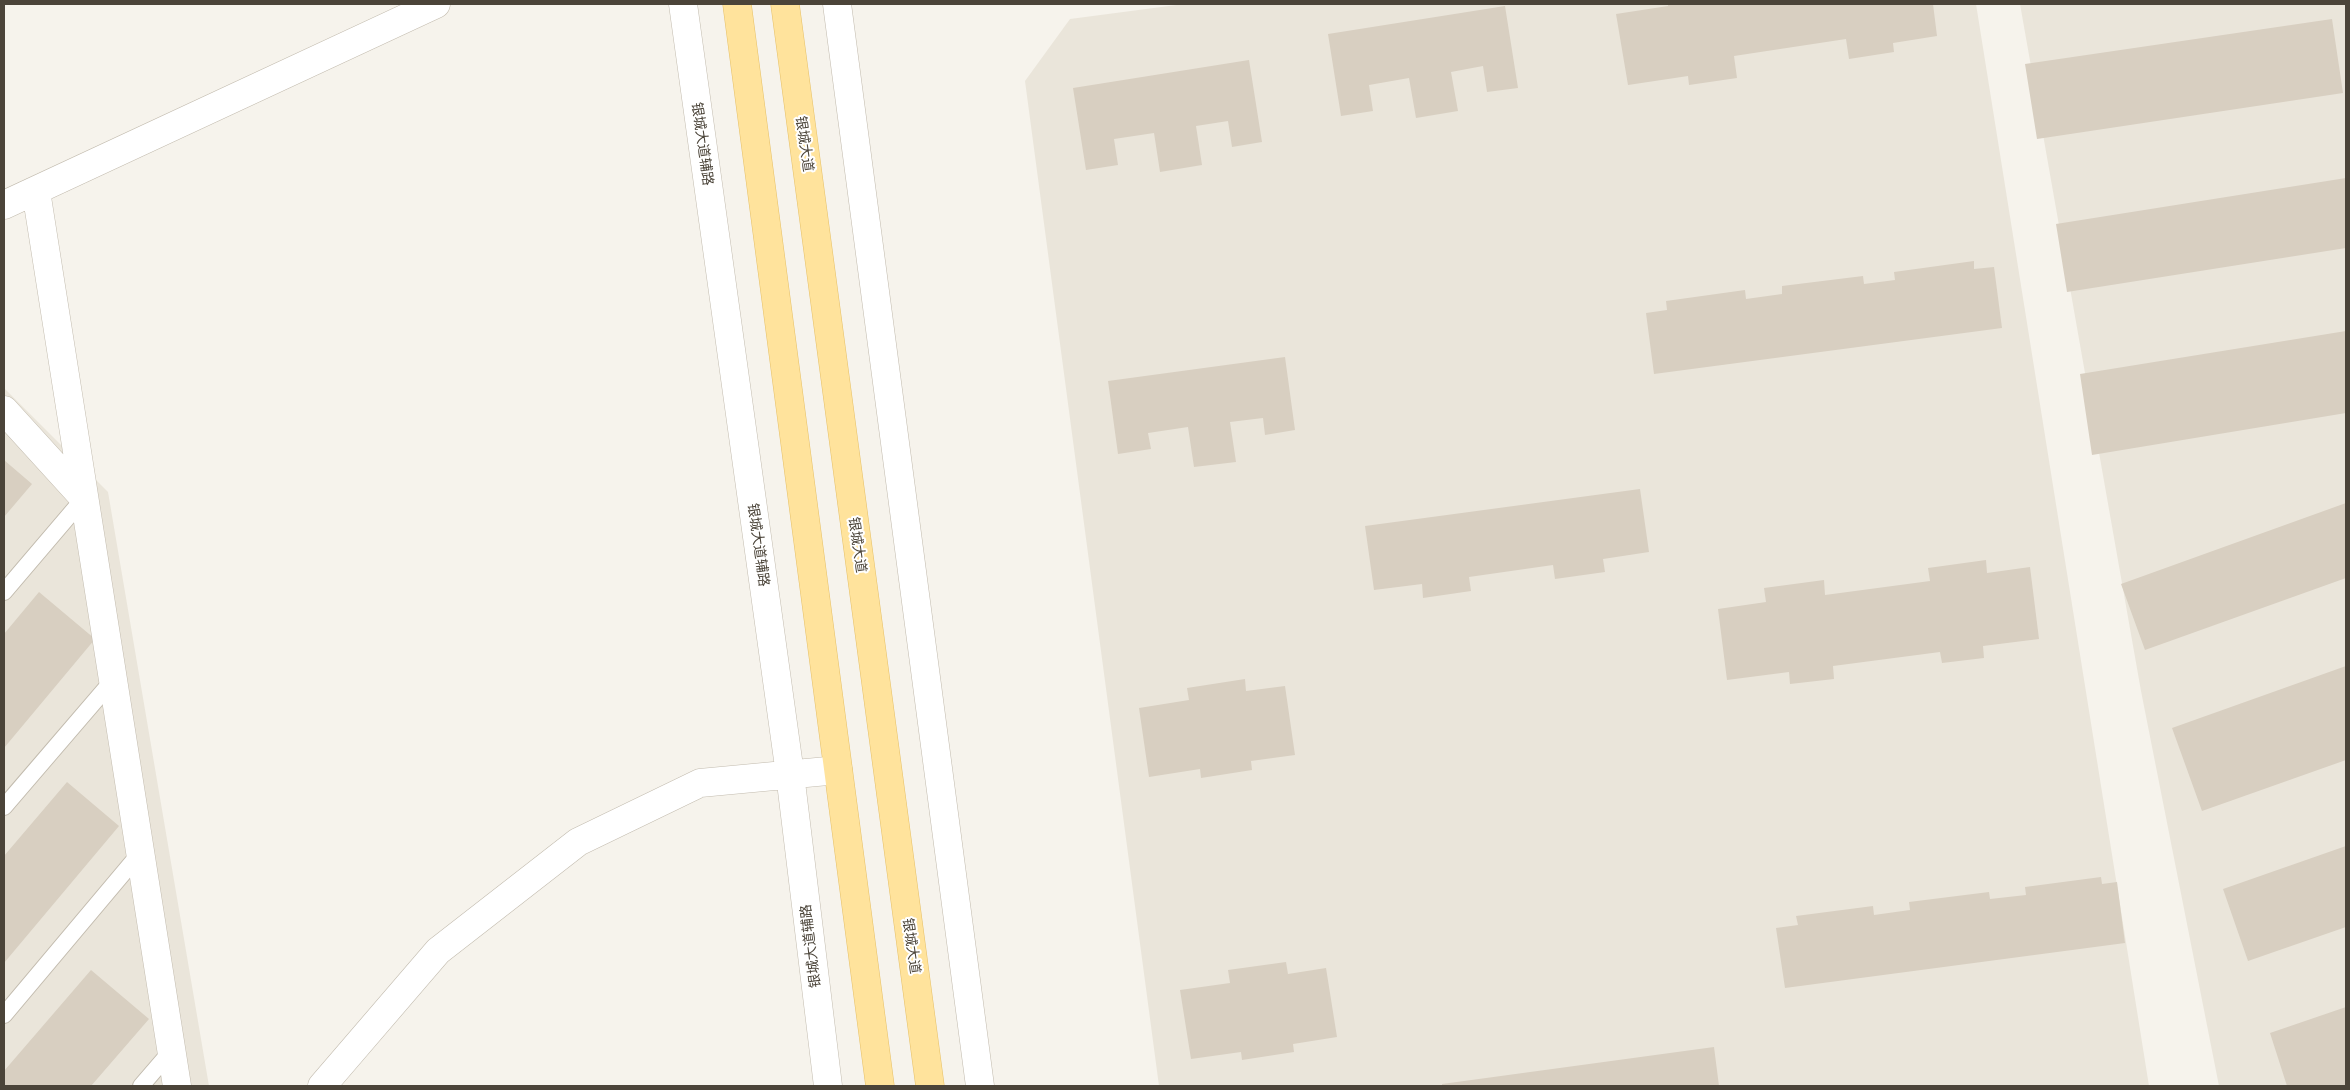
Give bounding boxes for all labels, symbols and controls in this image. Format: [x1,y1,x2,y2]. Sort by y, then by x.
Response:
street label: 银城大道辅路 [688,101,716,187]
street label: 银城大道 [792,115,816,173]
street label: 银城大道辅路 [744,502,772,588]
street label: 银城大道 [845,516,869,574]
street label: 银城大道辅路 [798,903,824,989]
street label: 银城大道 [899,917,923,975]

